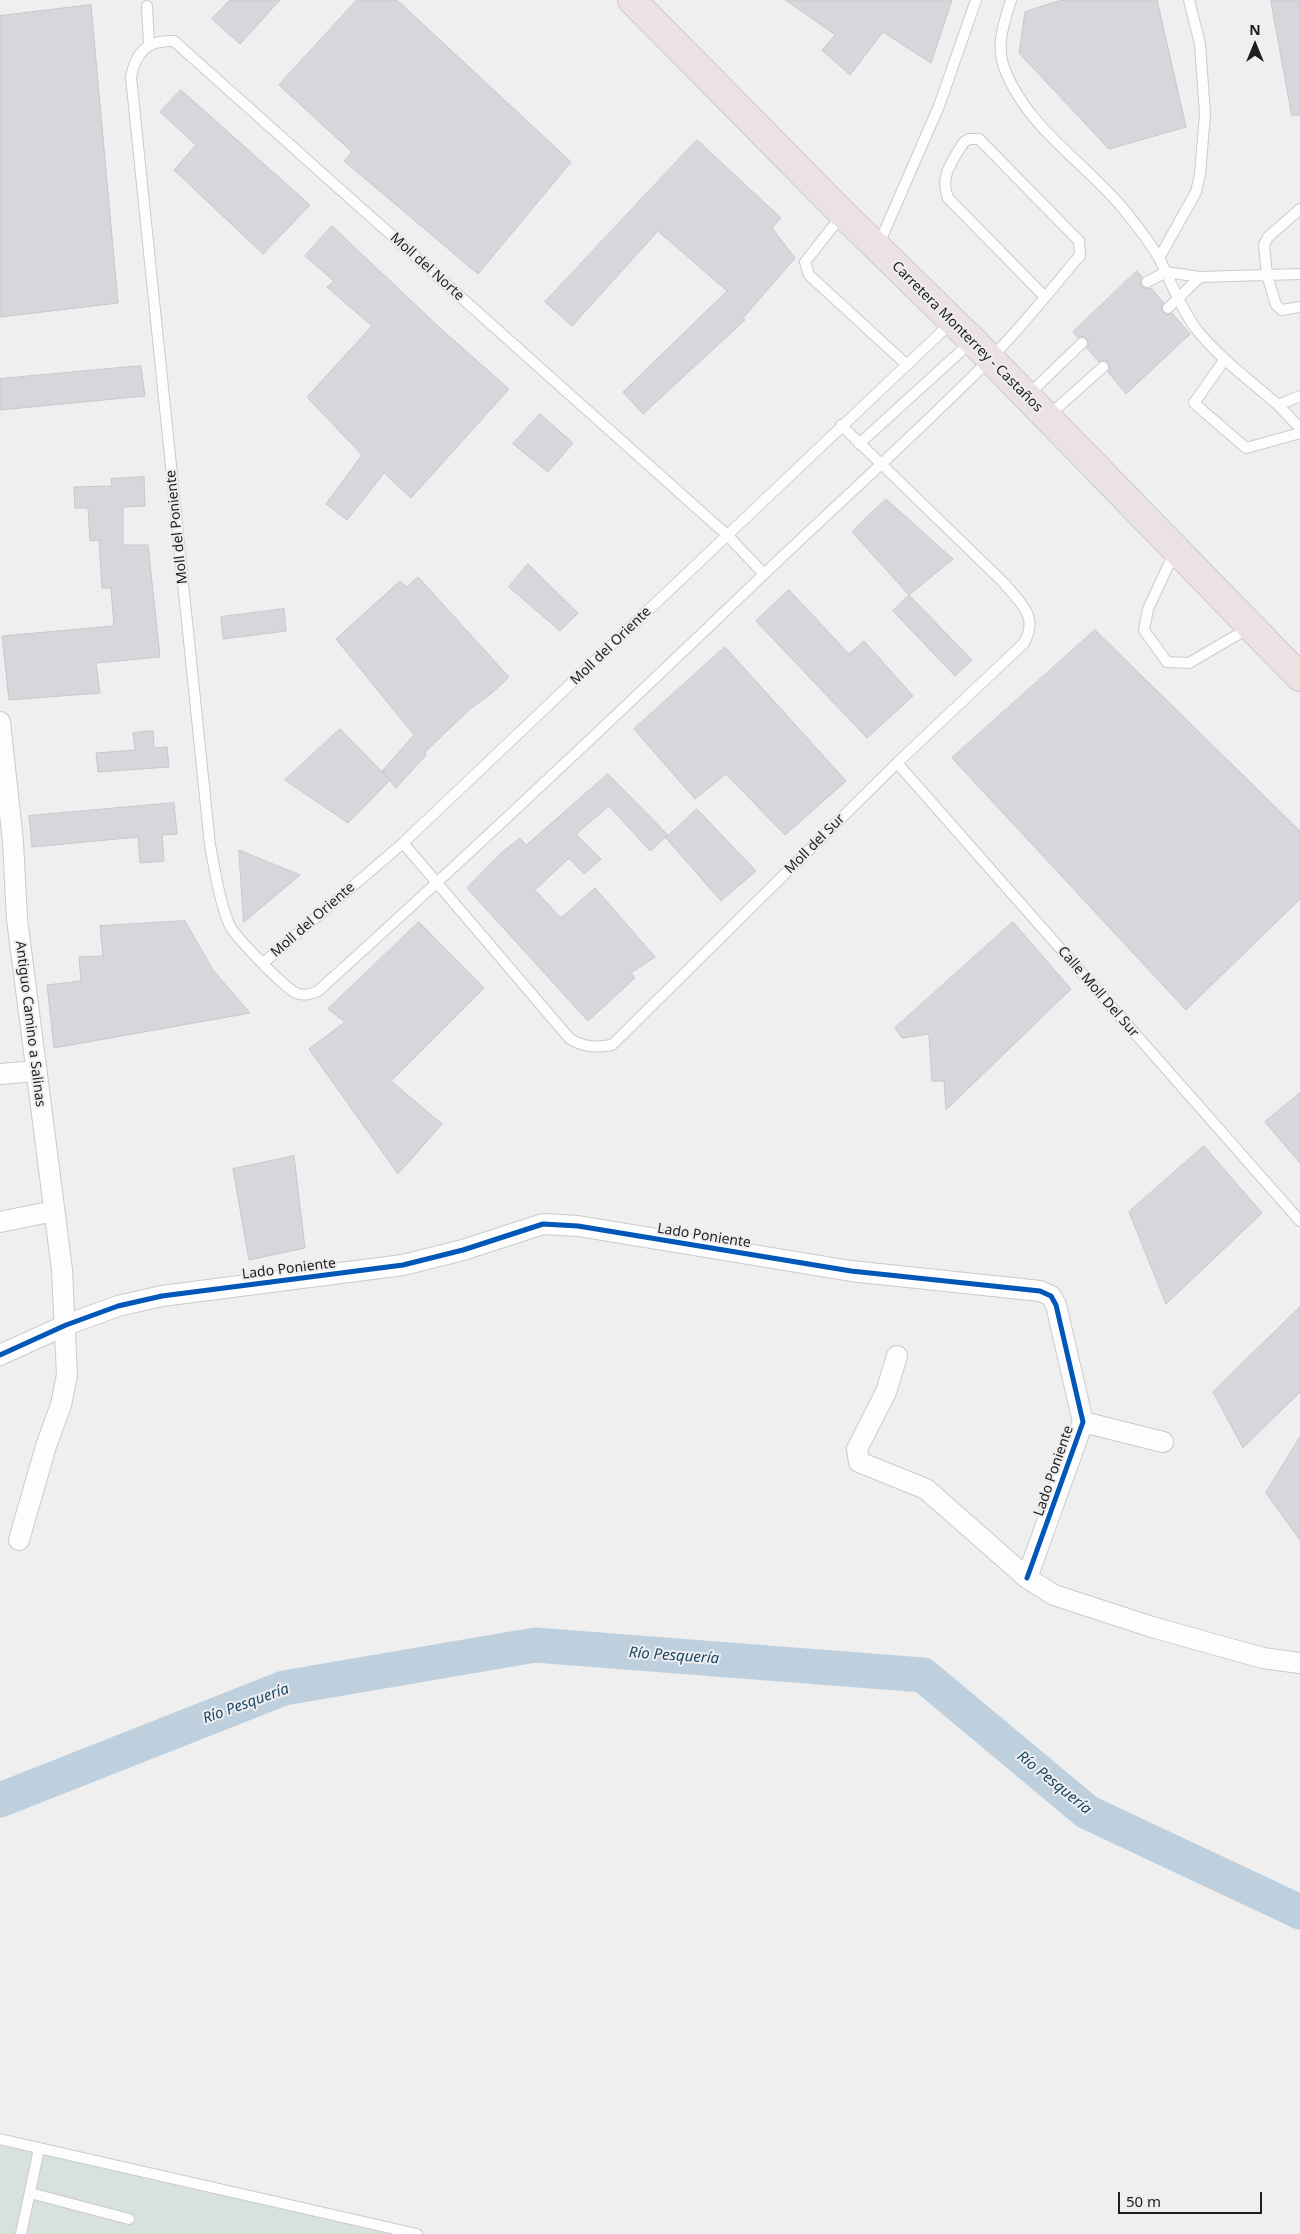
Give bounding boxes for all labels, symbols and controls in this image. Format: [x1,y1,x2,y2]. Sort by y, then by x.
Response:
north arrow [1230,20,1280,70]
text: N [1249,20,1261,39]
street label: Moll del Norte [387,229,467,305]
street label: Carretera Monterrey - Castaños [888,258,1046,416]
street label: Moll del Poniente [163,469,191,585]
street label: Moll del Oriente [567,603,655,689]
street label: Moll del Sur [782,811,848,877]
street label: Moll del Oriente [268,879,358,961]
street label: Antiguo Camino a Salinas [11,940,49,1108]
street label: Calle Moll Del Sur [1054,943,1142,1041]
street label: Lado Poniente [656,1220,752,1252]
street label: Lado Poniente [241,1255,337,1283]
street label: Lado Poniente [1031,1424,1077,1518]
water label: Río Pesquería [628,1644,720,1668]
water label: Río Pesquería [200,1680,292,1728]
water label: Río Pesquería [1013,1748,1095,1818]
scale bar [1120,2182,1264,2214]
text: 50 m [1126,2191,1161,2211]

